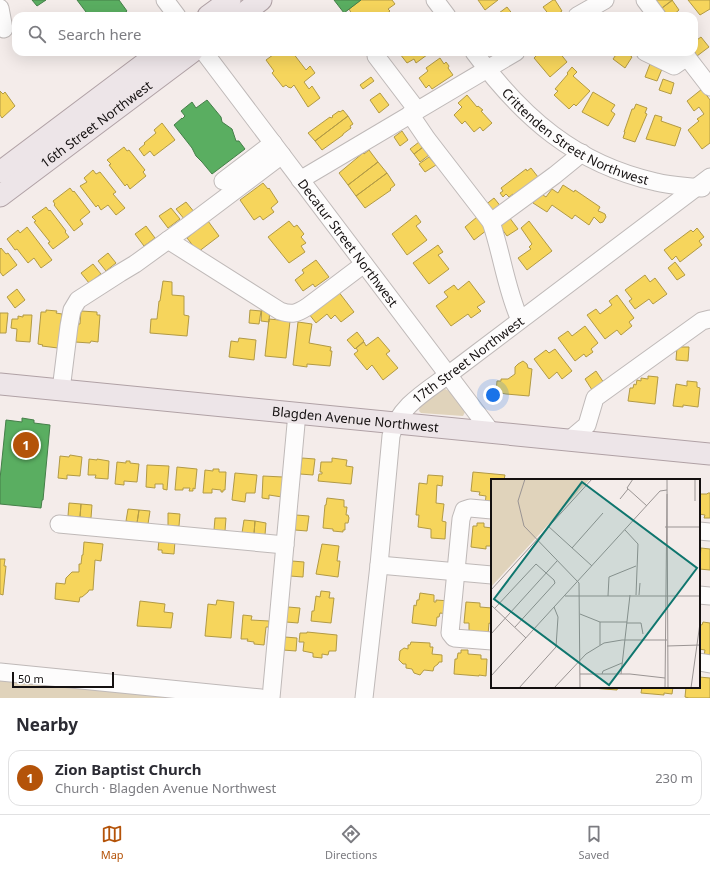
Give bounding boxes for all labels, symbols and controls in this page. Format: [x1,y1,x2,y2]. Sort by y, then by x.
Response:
search box [12,12,698,56]
icon: search [26,23,48,45]
text: Search here [58,24,141,44]
street label: 16th Street Northwest [37,76,156,172]
street label: Crittenden Street Northwest [498,84,651,189]
street label: Decatur Street Northwest [294,175,403,311]
street label: 17th Street Northwest [408,312,528,407]
your location [483,385,503,405]
street label: Blagden Avenue Northwest [271,402,440,436]
pin: 1 [13,430,39,460]
inset map [491,479,700,688]
scale bar [12,670,114,689]
text: 50 m [18,671,44,686]
text: Nearby [16,713,78,736]
text: Zion Baptist Church [55,759,202,779]
text: 1 [26,769,34,787]
text: 230 m [655,769,693,787]
text: Church · Blagden Avenue Northwest [55,779,276,797]
tab: Map [101,823,124,862]
tab: Directions [325,823,377,862]
tab: Saved [579,823,609,862]

